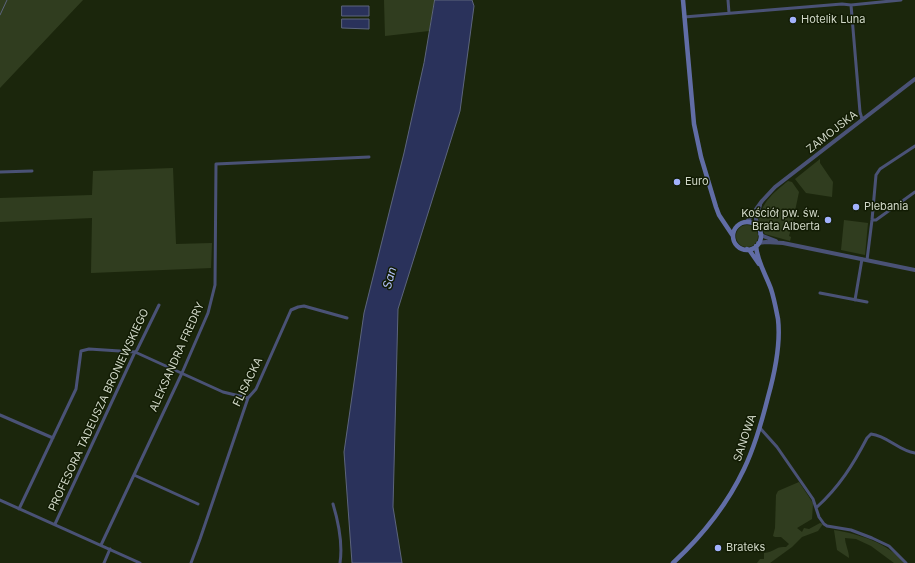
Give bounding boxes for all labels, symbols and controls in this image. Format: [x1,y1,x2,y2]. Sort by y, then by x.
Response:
place label: Hotelik Luna [801,13,866,27]
marker: Hotelik Luna [788,15,798,25]
street label: ZAMOJSKA [804,108,860,156]
place label: Euro [685,175,709,189]
marker: Euro [672,177,682,187]
place label: Plebania [864,200,908,214]
marker: Plebania [851,202,861,212]
place label: Kościół pw. św. Brata Alberta [741,207,820,233]
marker: Kościół pw. św. Brata Alberta [823,215,833,225]
water label: San [380,265,400,291]
street label: ALEKSANDRA FREDRY [147,300,207,414]
street label: PROFESORA TADEUSZA BRONIEWSKIEGO [46,307,152,513]
street label: FLISACKA [230,355,266,409]
street label: SANOWA [731,413,759,463]
place label: Brateks [726,541,765,555]
marker: Brateks [713,543,723,553]

